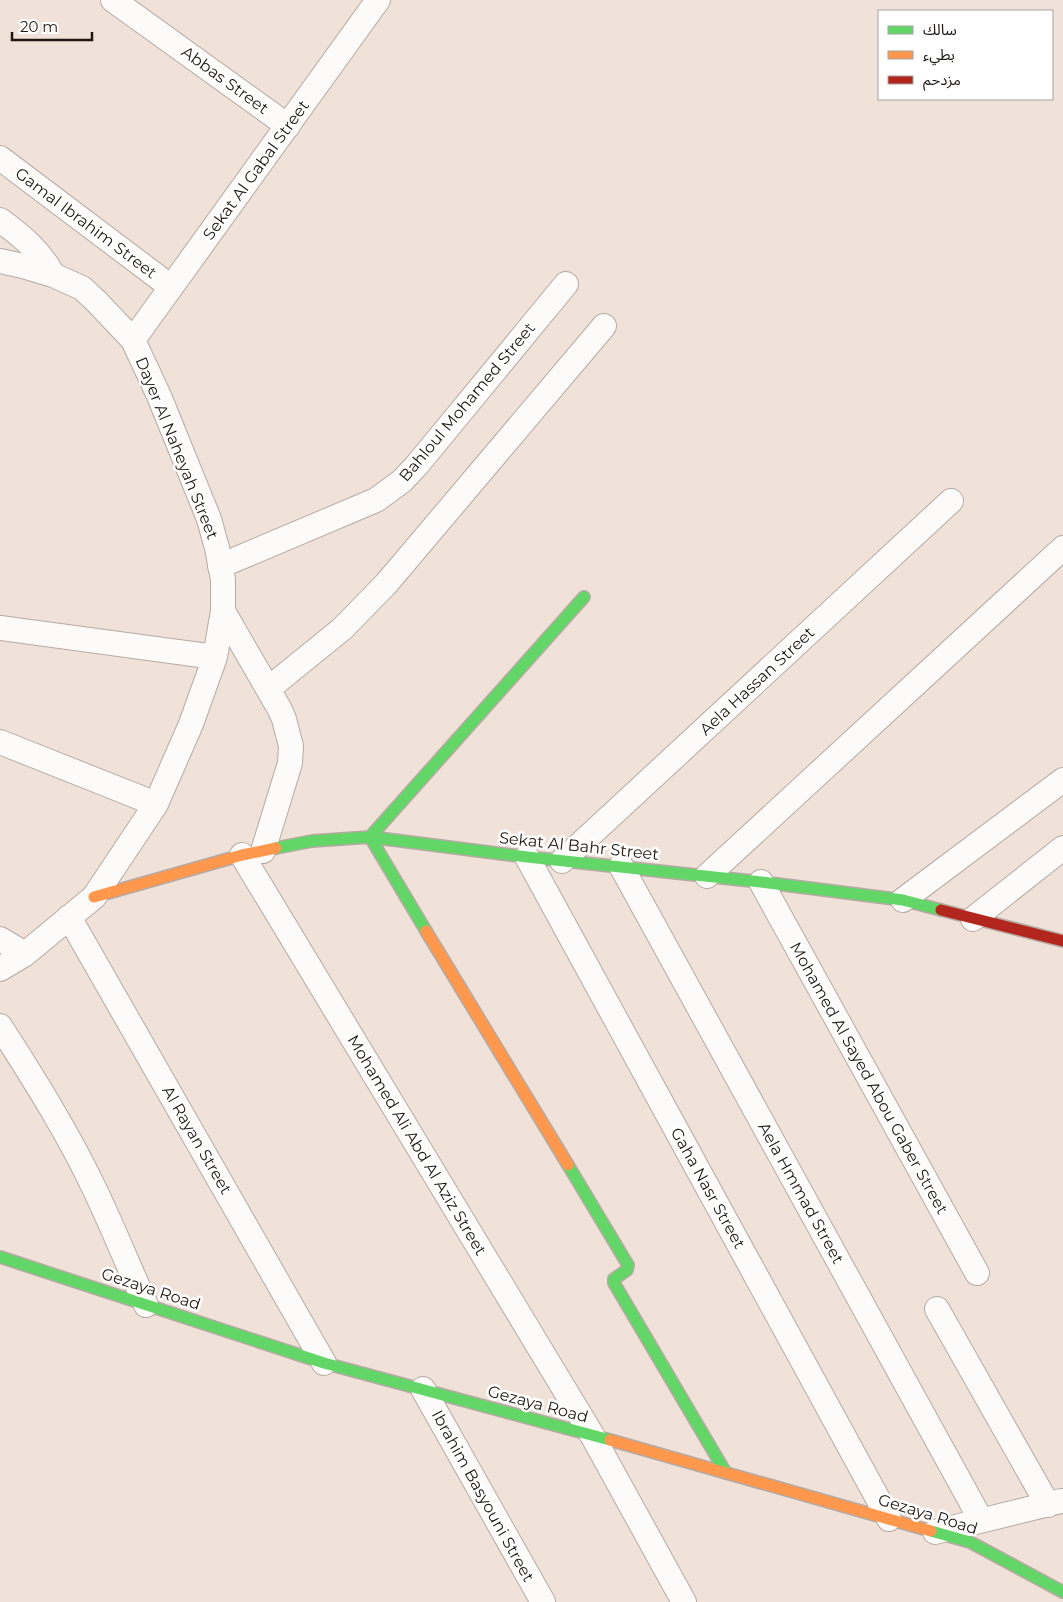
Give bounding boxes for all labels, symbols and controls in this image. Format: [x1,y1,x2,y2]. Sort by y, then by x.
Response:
scale bar [12,10,92,42]
legend [878,10,1053,100]
text: 20 m [20,17,58,36]
text: سالك [923,20,957,39]
street label: Abbas Street [178,42,273,118]
text: بطيء [923,45,955,66]
text: مزدحم [923,70,961,91]
street label: Sekat Al Gabal Street [199,96,313,244]
street label: Gamal Ibrahim Street [11,164,161,283]
street label: Bahloul Mohamed Street [395,318,539,485]
street label: Dayer Al Naheyah Street [132,354,223,542]
street label: Aela Hassan Street [696,623,819,739]
street label: Sekat Al Bahr Street [498,828,660,864]
street label: Mohamed Al Sayed Abou Gaber Street [786,939,952,1218]
street label: Mohamed Ali Abd Al Aziz Street [344,1031,491,1259]
street label: Al Rayan Street [158,1083,236,1198]
street label: Aela Hmmad Street [754,1119,848,1267]
street label: Gaha Nasr Street [667,1124,749,1252]
street label: Gezaya Road [99,1264,203,1314]
street label: Gezaya Road [486,1381,590,1427]
street label: Ibrahim Basyouni Street [428,1407,538,1586]
street label: Gezaya Road [876,1490,980,1538]

